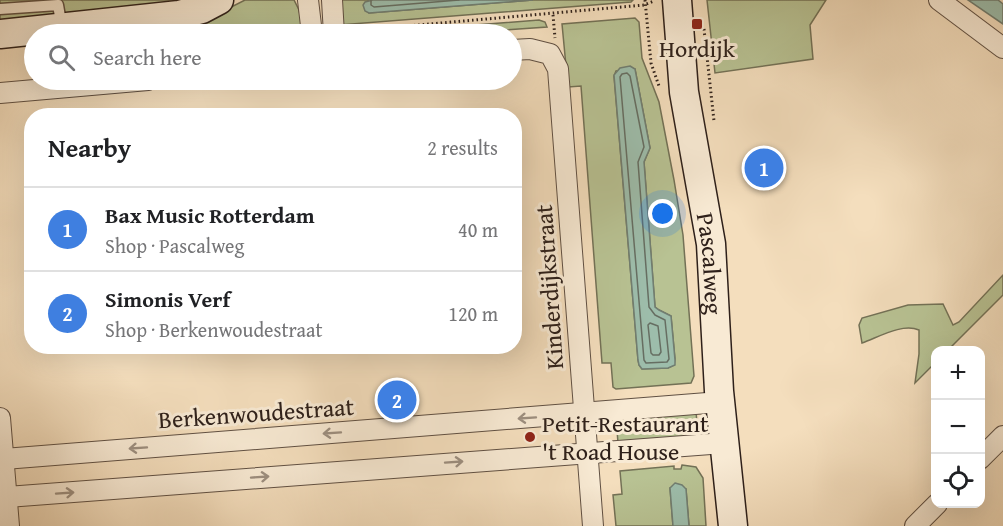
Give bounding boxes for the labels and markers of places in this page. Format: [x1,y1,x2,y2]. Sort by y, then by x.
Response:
marker: Hordijk [690,17,704,31]
place label: Hordijk [659,31,736,66]
pin: 1 [744,146,783,190]
pin: 2 [378,378,416,422]
place label: Petit-Restaurant 't Road House [542,406,709,469]
marker: Petit-Restaurant 't Road House [523,430,537,444]

